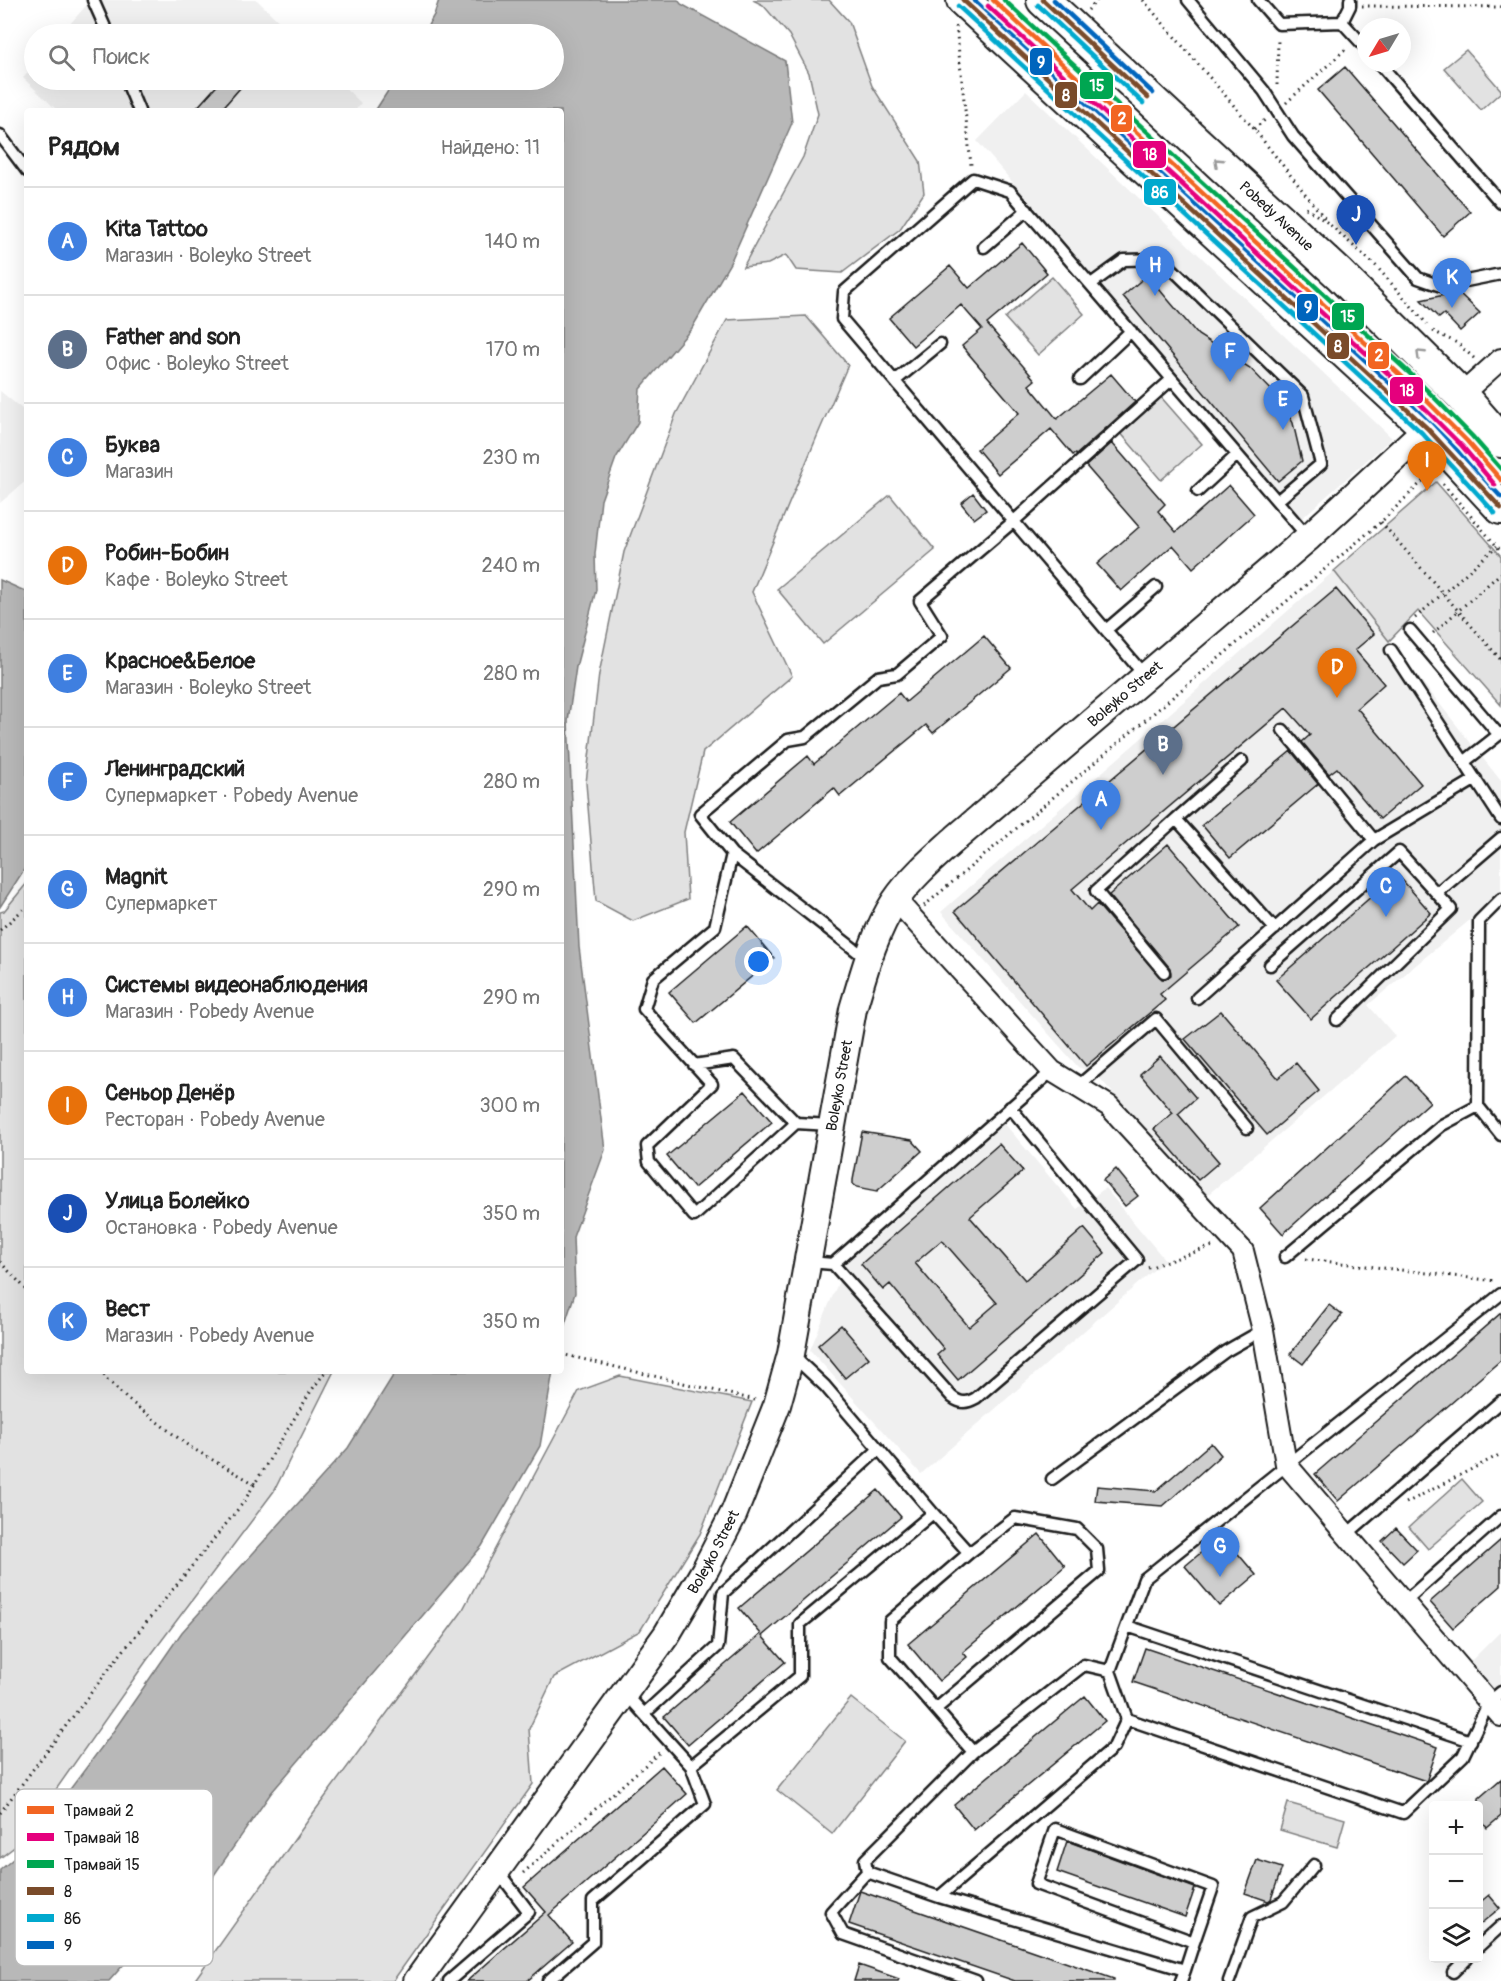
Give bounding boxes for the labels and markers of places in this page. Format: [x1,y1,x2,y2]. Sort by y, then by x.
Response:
pin: J [1336,196,1376,245]
pin: H [1136,246,1174,296]
pin: K [1432,258,1472,308]
pin: F [1210,332,1250,382]
pin: E [1264,380,1302,430]
pin: I [1408,442,1446,491]
pin: D [1318,648,1356,698]
pin: B [1144,726,1182,775]
pin: A [1082,780,1120,830]
pin: C [1366,868,1406,917]
pin: G [1200,1528,1240,1577]

